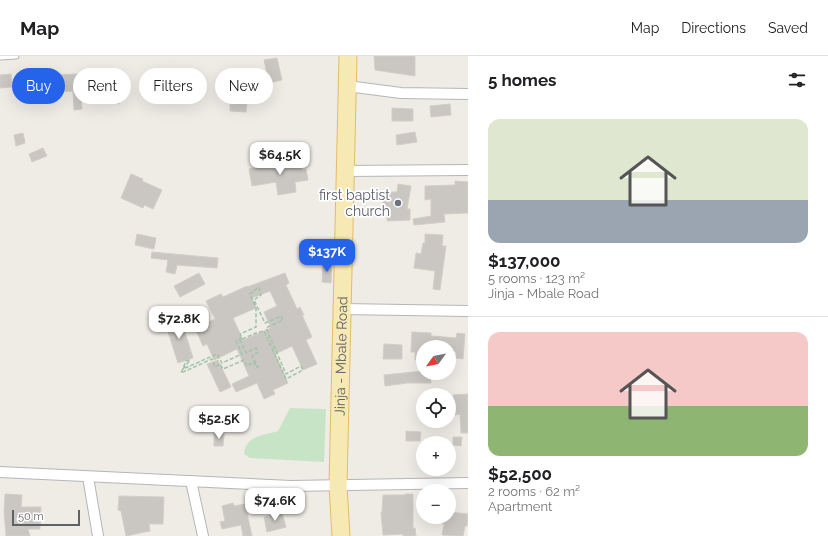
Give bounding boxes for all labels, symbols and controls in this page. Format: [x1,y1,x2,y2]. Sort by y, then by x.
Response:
text: Map [20,17,59,39]
text: Map [631,20,659,36]
text: Directions [681,20,746,36]
text: Saved [768,20,808,36]
chip: Buy [12,68,65,104]
chip: Rent [73,68,131,104]
chip: Filters [139,68,207,104]
chip: New [215,68,273,104]
icon: filters [786,69,808,91]
text: 5 homes [488,70,556,90]
pin: $64.5K [247,142,313,176]
icon: home [612,145,684,217]
text: $64.5K [259,147,301,162]
place label: first baptist church [319,187,390,219]
marker: first baptist church [393,198,403,208]
pin: $137K [299,239,355,273]
text: $137K [308,244,346,259]
text: $137,000 [488,251,561,271]
text: 5 rooms · 123 m² [488,271,585,286]
text: Jinja - Mbale Road [488,286,599,301]
street label: Jinja - Mbale Road [332,296,350,416]
pin: $72.8K [146,306,212,340]
text: $72.8K [158,311,200,326]
north arrow [416,340,456,380]
map controls [416,340,456,524]
icon: home [612,358,684,430]
button: locate [416,388,456,428]
pin: $52.5K [186,406,252,440]
text: $52.5K [198,411,240,426]
button: + [416,436,456,476]
text: $52,500 [488,464,552,484]
button: − [416,484,456,524]
text: 2 rooms · 62 m² [488,484,580,499]
pin: $74.6K [242,488,308,522]
text: $74.6K [254,493,296,508]
text: Apartment [488,499,552,514]
scale bar [12,508,80,527]
text: 50 m [18,510,44,523]

